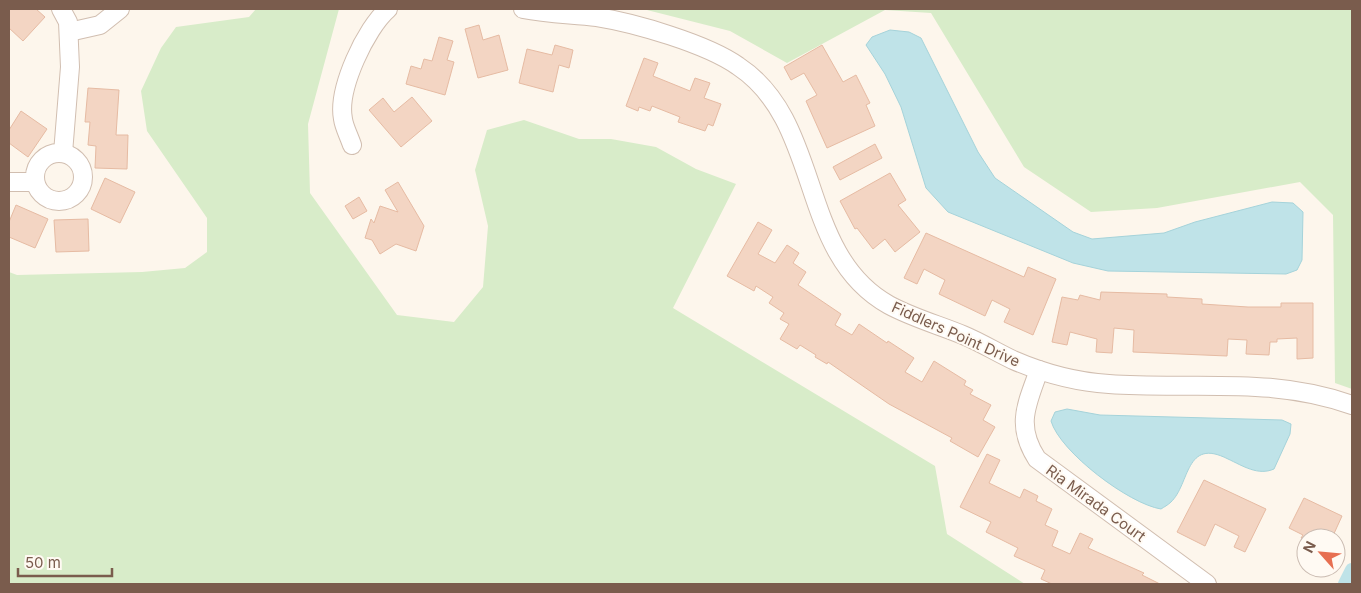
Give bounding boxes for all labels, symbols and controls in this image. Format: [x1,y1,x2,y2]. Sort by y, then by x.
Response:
street label: Fiddlers Point Drive [889,297,1023,371]
street label: Ria Mirada Court [1042,460,1150,546]
north arrow [1296,528,1346,578]
text: N [1299,538,1319,555]
scale bar [18,546,111,578]
text: 50 m [25,553,61,572]

